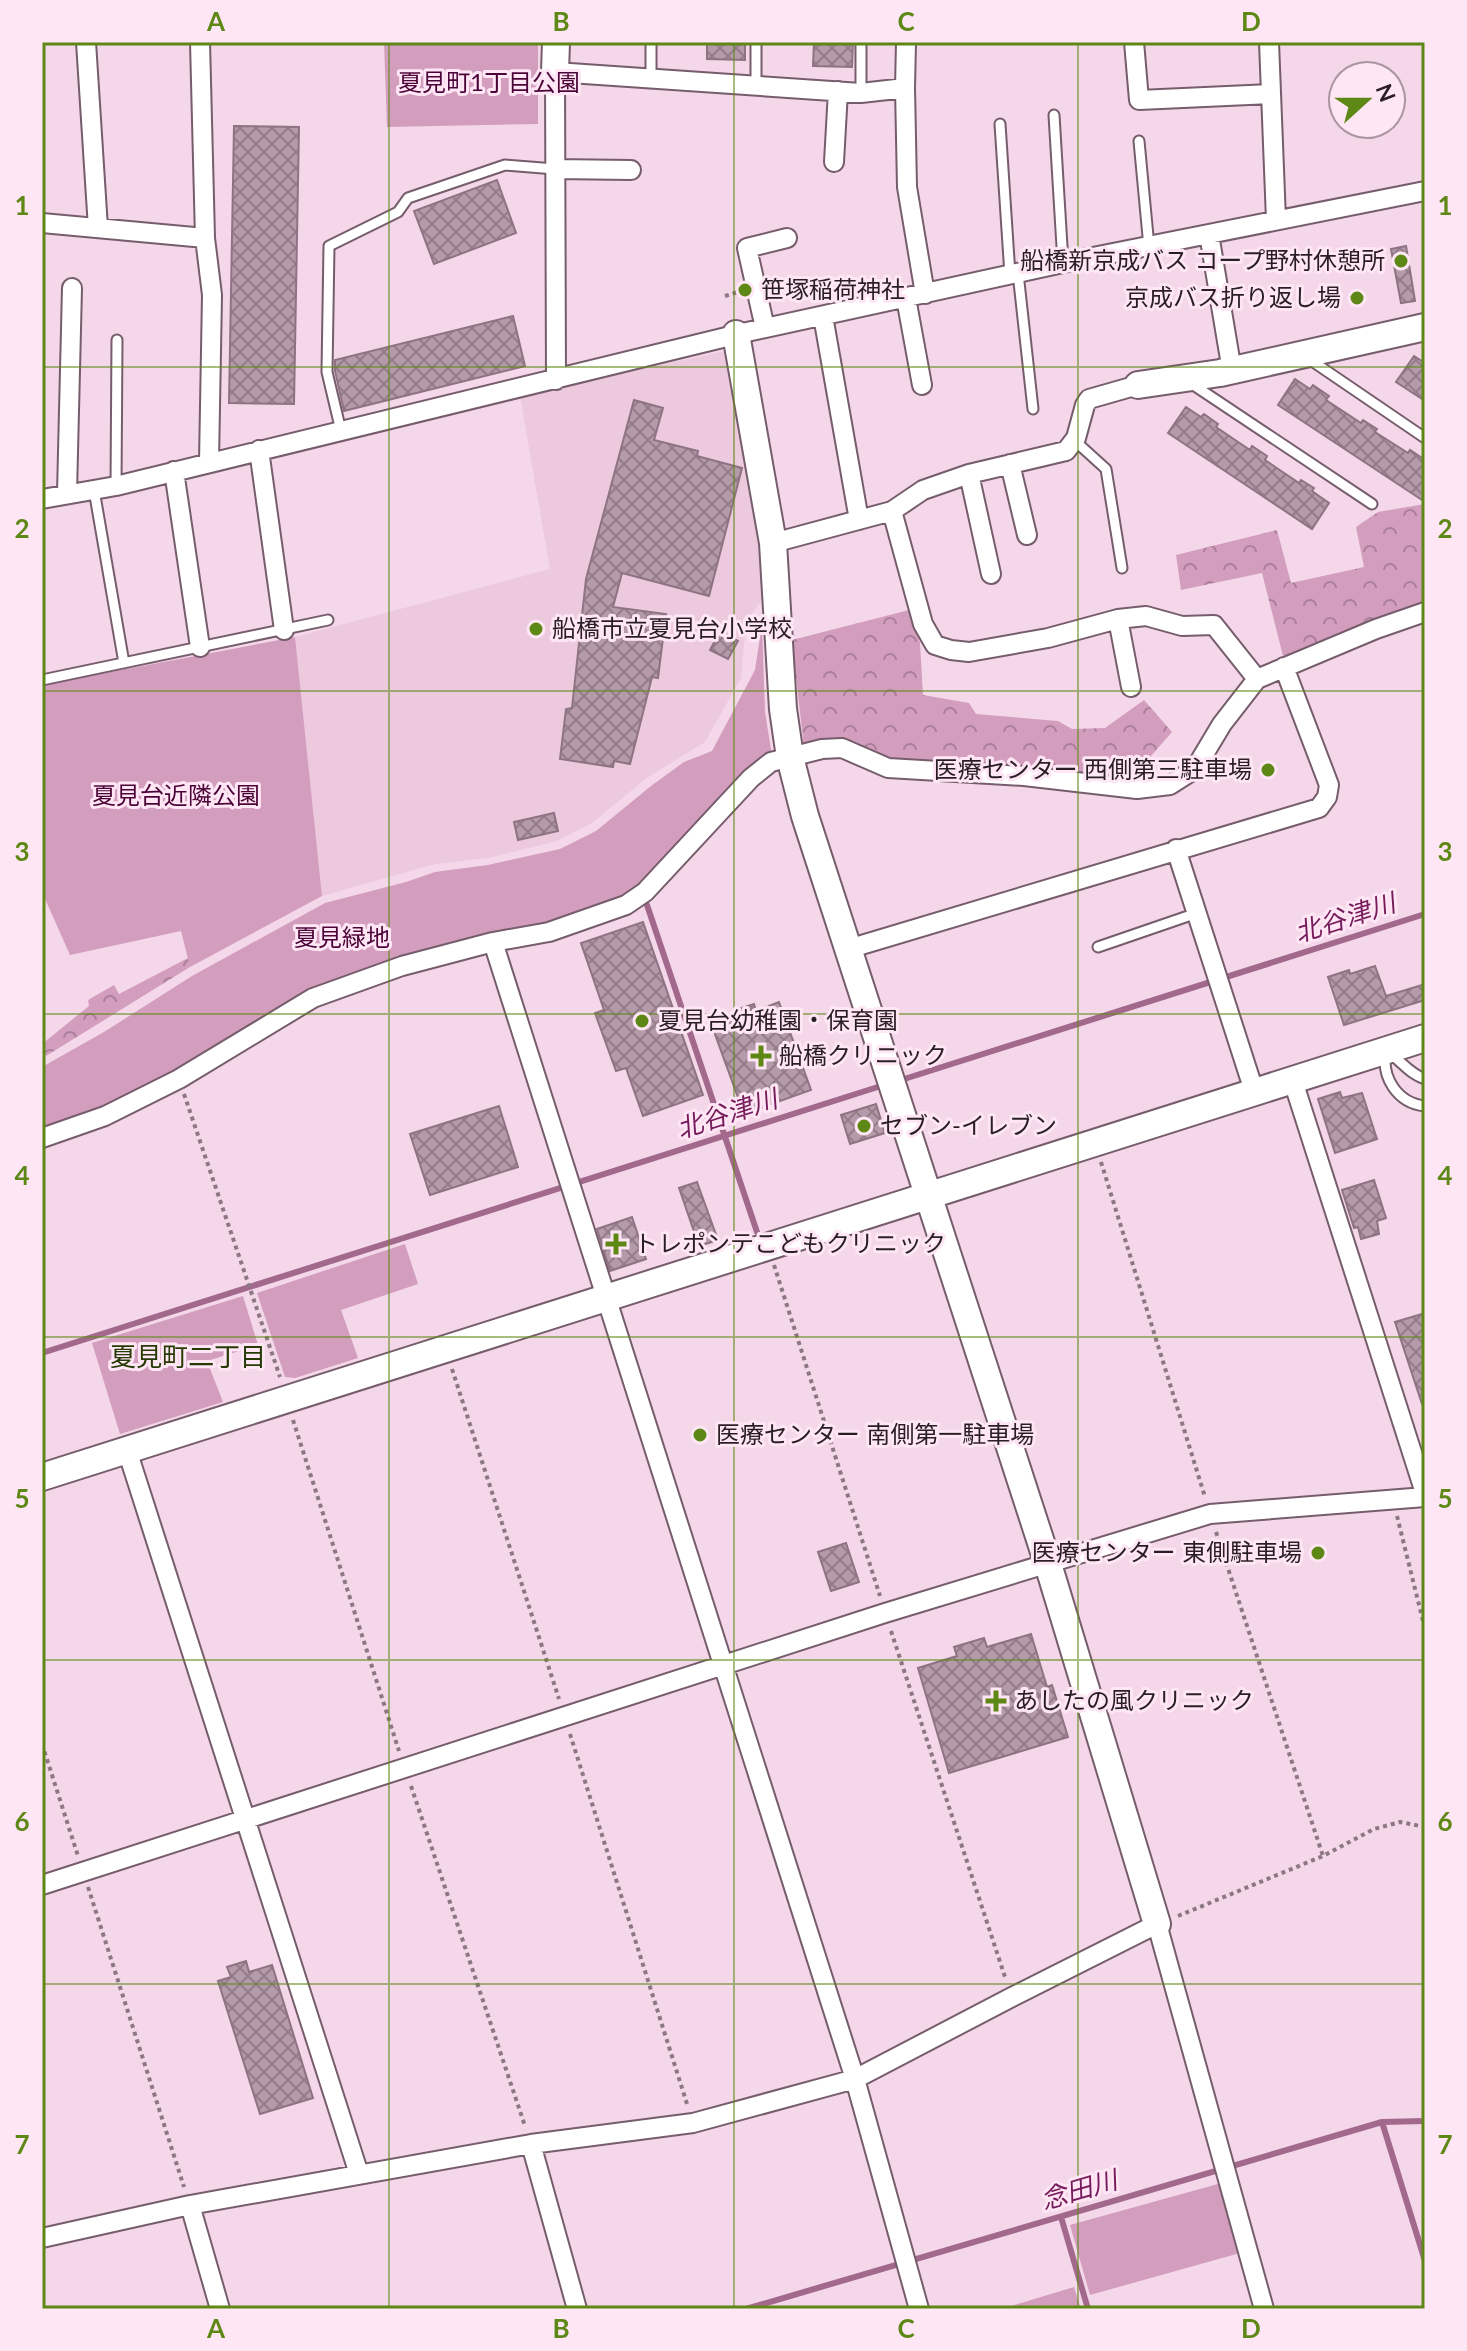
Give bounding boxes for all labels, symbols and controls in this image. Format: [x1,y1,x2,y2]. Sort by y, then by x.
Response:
text: A [206,5,226,37]
text: B [552,5,570,37]
text: C [897,5,915,37]
text: D [1241,5,1261,37]
north arrow [1327,60,1407,140]
park label: 夏見町1丁目公園 [398,67,580,96]
text: N [1370,80,1402,105]
text: 1 [14,189,30,221]
text: 1 [1437,189,1453,221]
place label: 船橋新京成バス コープ野村休憩所 [1020,245,1385,274]
marker: 船橋新京成バス コープ野村休憩所 [1392,252,1410,270]
place label: 笹塚稲荷神社 [761,274,905,303]
marker: 笹塚稲荷神社 [736,281,754,299]
place label: 京成バス折り返し場 [1125,282,1341,311]
marker: 京成バス折り返し場 [1348,289,1366,307]
text: 2 [14,512,30,544]
text: 2 [1437,512,1453,544]
place label: 船橋市立夏見台小学校 [552,613,792,642]
marker: 船橋市立夏見台小学校 [527,620,545,638]
place label: 医療センター 西側第三駐車場 [934,754,1252,783]
marker: 医療センター 西側第三駐車場 [1259,761,1277,779]
park label: 夏見台近隣公園 [92,780,260,809]
text: 3 [14,835,30,867]
text: 3 [1437,835,1453,867]
water label: 北谷津川 [1290,885,1402,948]
park label: 夏見緑地 [294,922,390,951]
place label: 夏見台幼稚園・保育園 [658,1005,898,1034]
marker: 夏見台幼稚園・保育園 [633,1012,651,1030]
place label: 船橋クリニック [779,1040,947,1069]
marker: 船橋クリニック [750,1045,772,1067]
water label: 北谷津川 [672,1081,784,1144]
place label: セブン-イレブン [880,1110,1057,1139]
marker: セブン-イレブン [855,1117,873,1135]
text: 4 [14,1159,30,1191]
text: 4 [1437,1159,1453,1191]
place label: トレポンテこどもクリニック [634,1228,946,1257]
marker: トレポンテこどもクリニック [605,1233,627,1255]
district label: 夏見町二丁目 [110,1340,266,1372]
place label: 医療センター 南側第一駐車場 [716,1419,1034,1448]
marker: 医療センター 南側第一駐車場 [691,1426,709,1444]
text: 5 [14,1482,30,1514]
text: 5 [1437,1482,1453,1514]
place label: 医療センター 東側駐車場 [1032,1537,1302,1566]
marker: 医療センター 東側駐車場 [1309,1544,1327,1562]
place label: あしたの風クリニック [1014,1685,1254,1714]
marker: あしたの風クリニック [985,1690,1007,1712]
text: 6 [14,1805,30,1837]
text: 6 [1437,1805,1453,1837]
text: 7 [14,2128,30,2160]
text: 7 [1437,2128,1453,2160]
water label: 念田川 [1037,2162,1124,2215]
text: A [206,2312,226,2344]
text: B [552,2312,570,2344]
text: C [897,2312,915,2344]
text: D [1241,2312,1261,2344]

